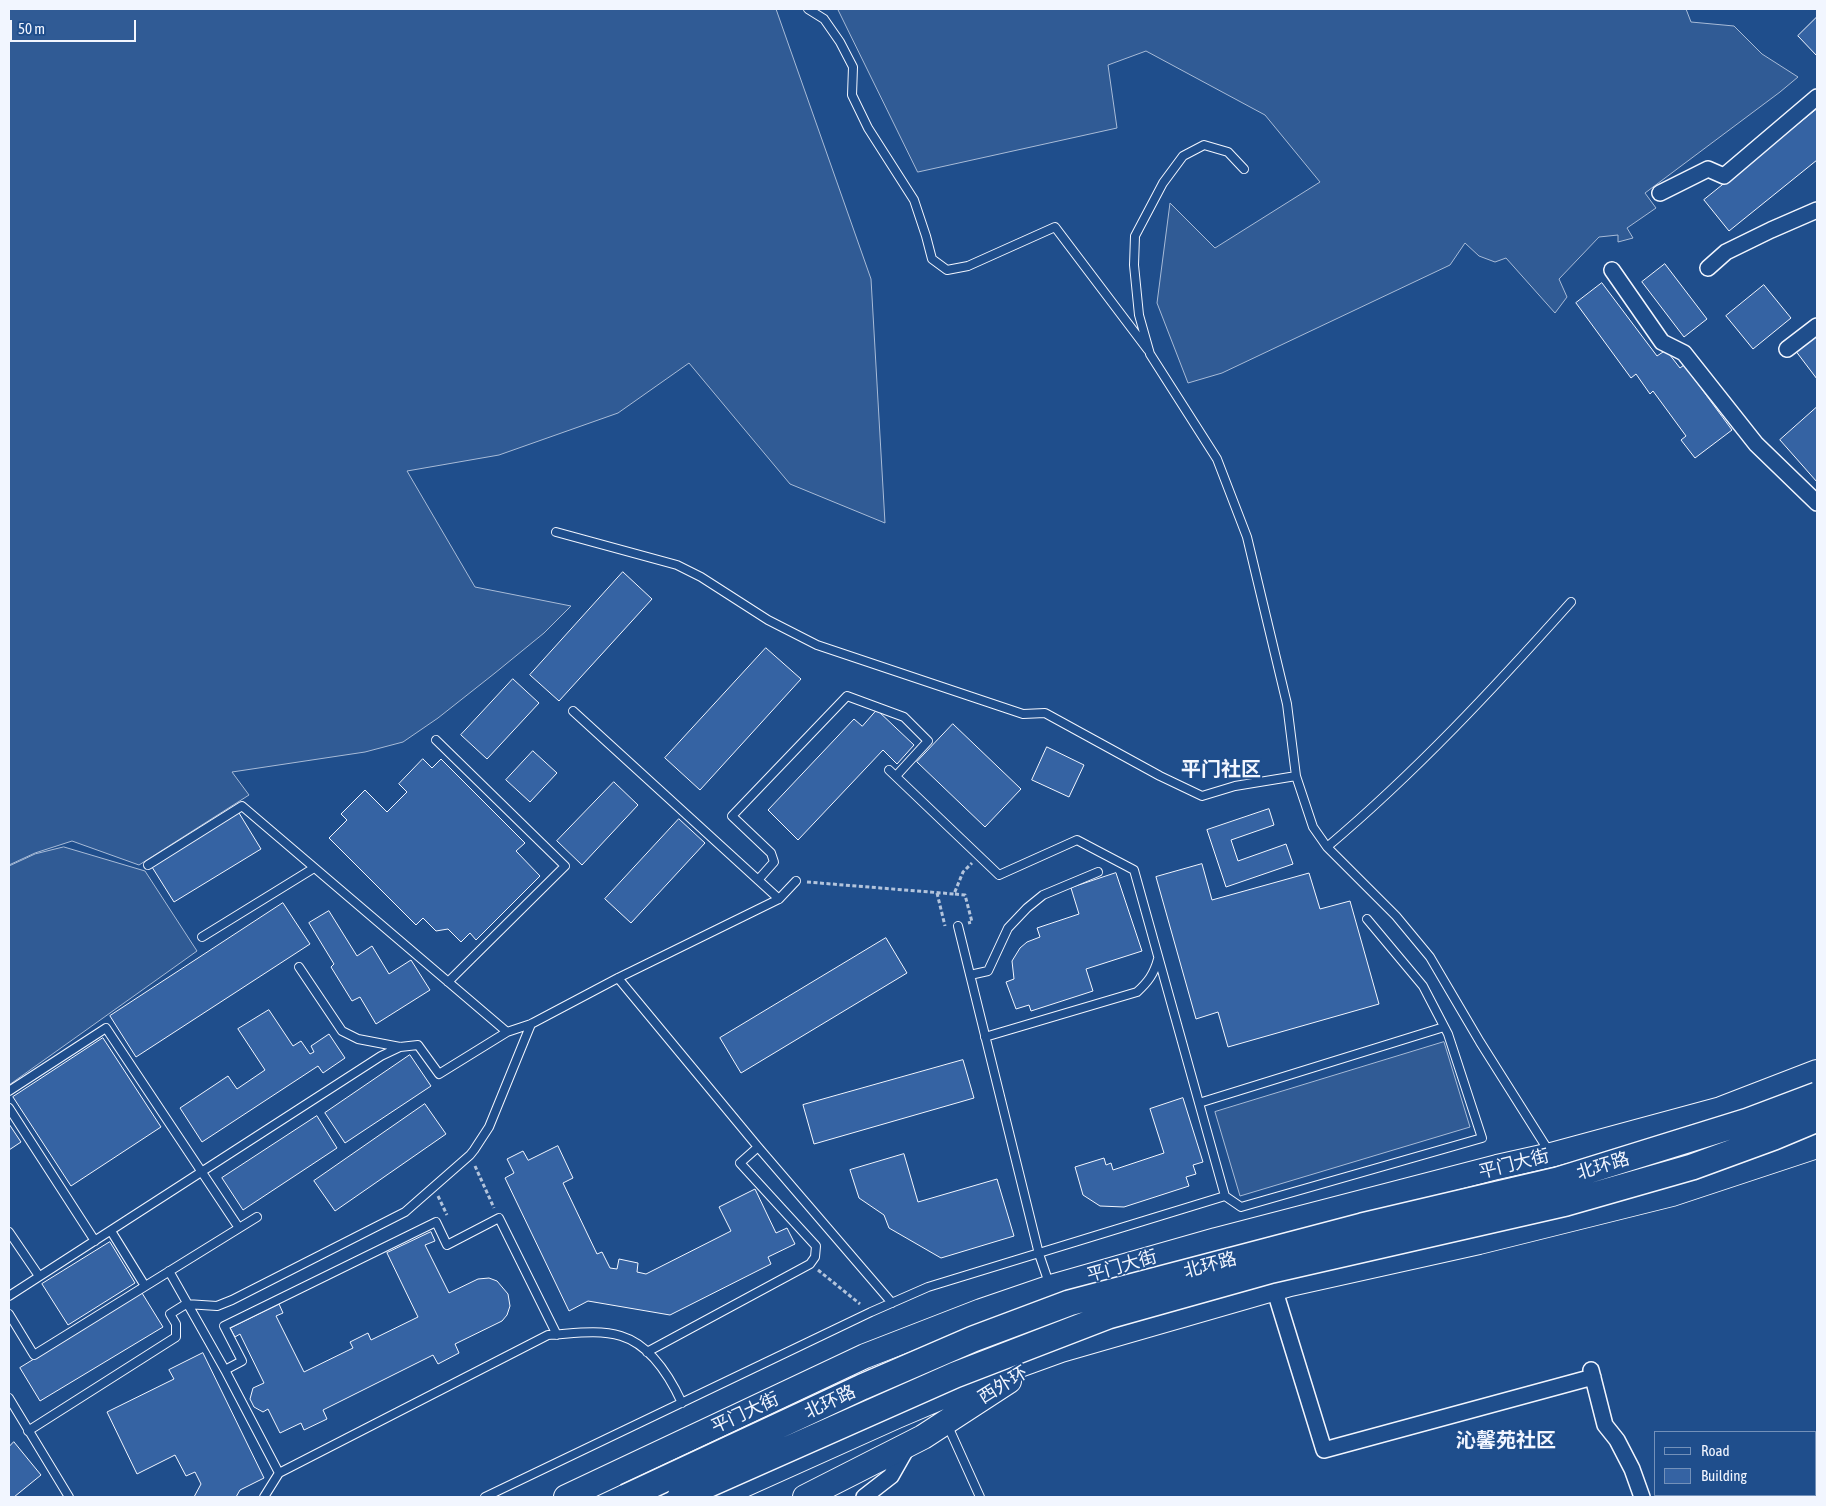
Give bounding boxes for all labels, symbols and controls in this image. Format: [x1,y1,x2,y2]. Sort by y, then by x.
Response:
scale bar [12,10,139,42]
text: 50 m [18,20,45,37]
district label: 平门社区 [1181,758,1261,782]
street label: 平门大街 [1476,1145,1552,1183]
street label: 北环路 [1574,1148,1632,1184]
street label: 平门大街 [1084,1246,1160,1286]
street label: 北环路 [1181,1248,1239,1282]
street label: 西外环 [974,1362,1032,1408]
street label: 北环路 [801,1381,859,1423]
street label: 平门大街 [708,1388,782,1438]
district label: 沁馨苑社区 [1456,1429,1556,1453]
legend [1654,1431,1816,1496]
text: Road [1701,1442,1730,1459]
text: Building [1701,1467,1747,1484]

